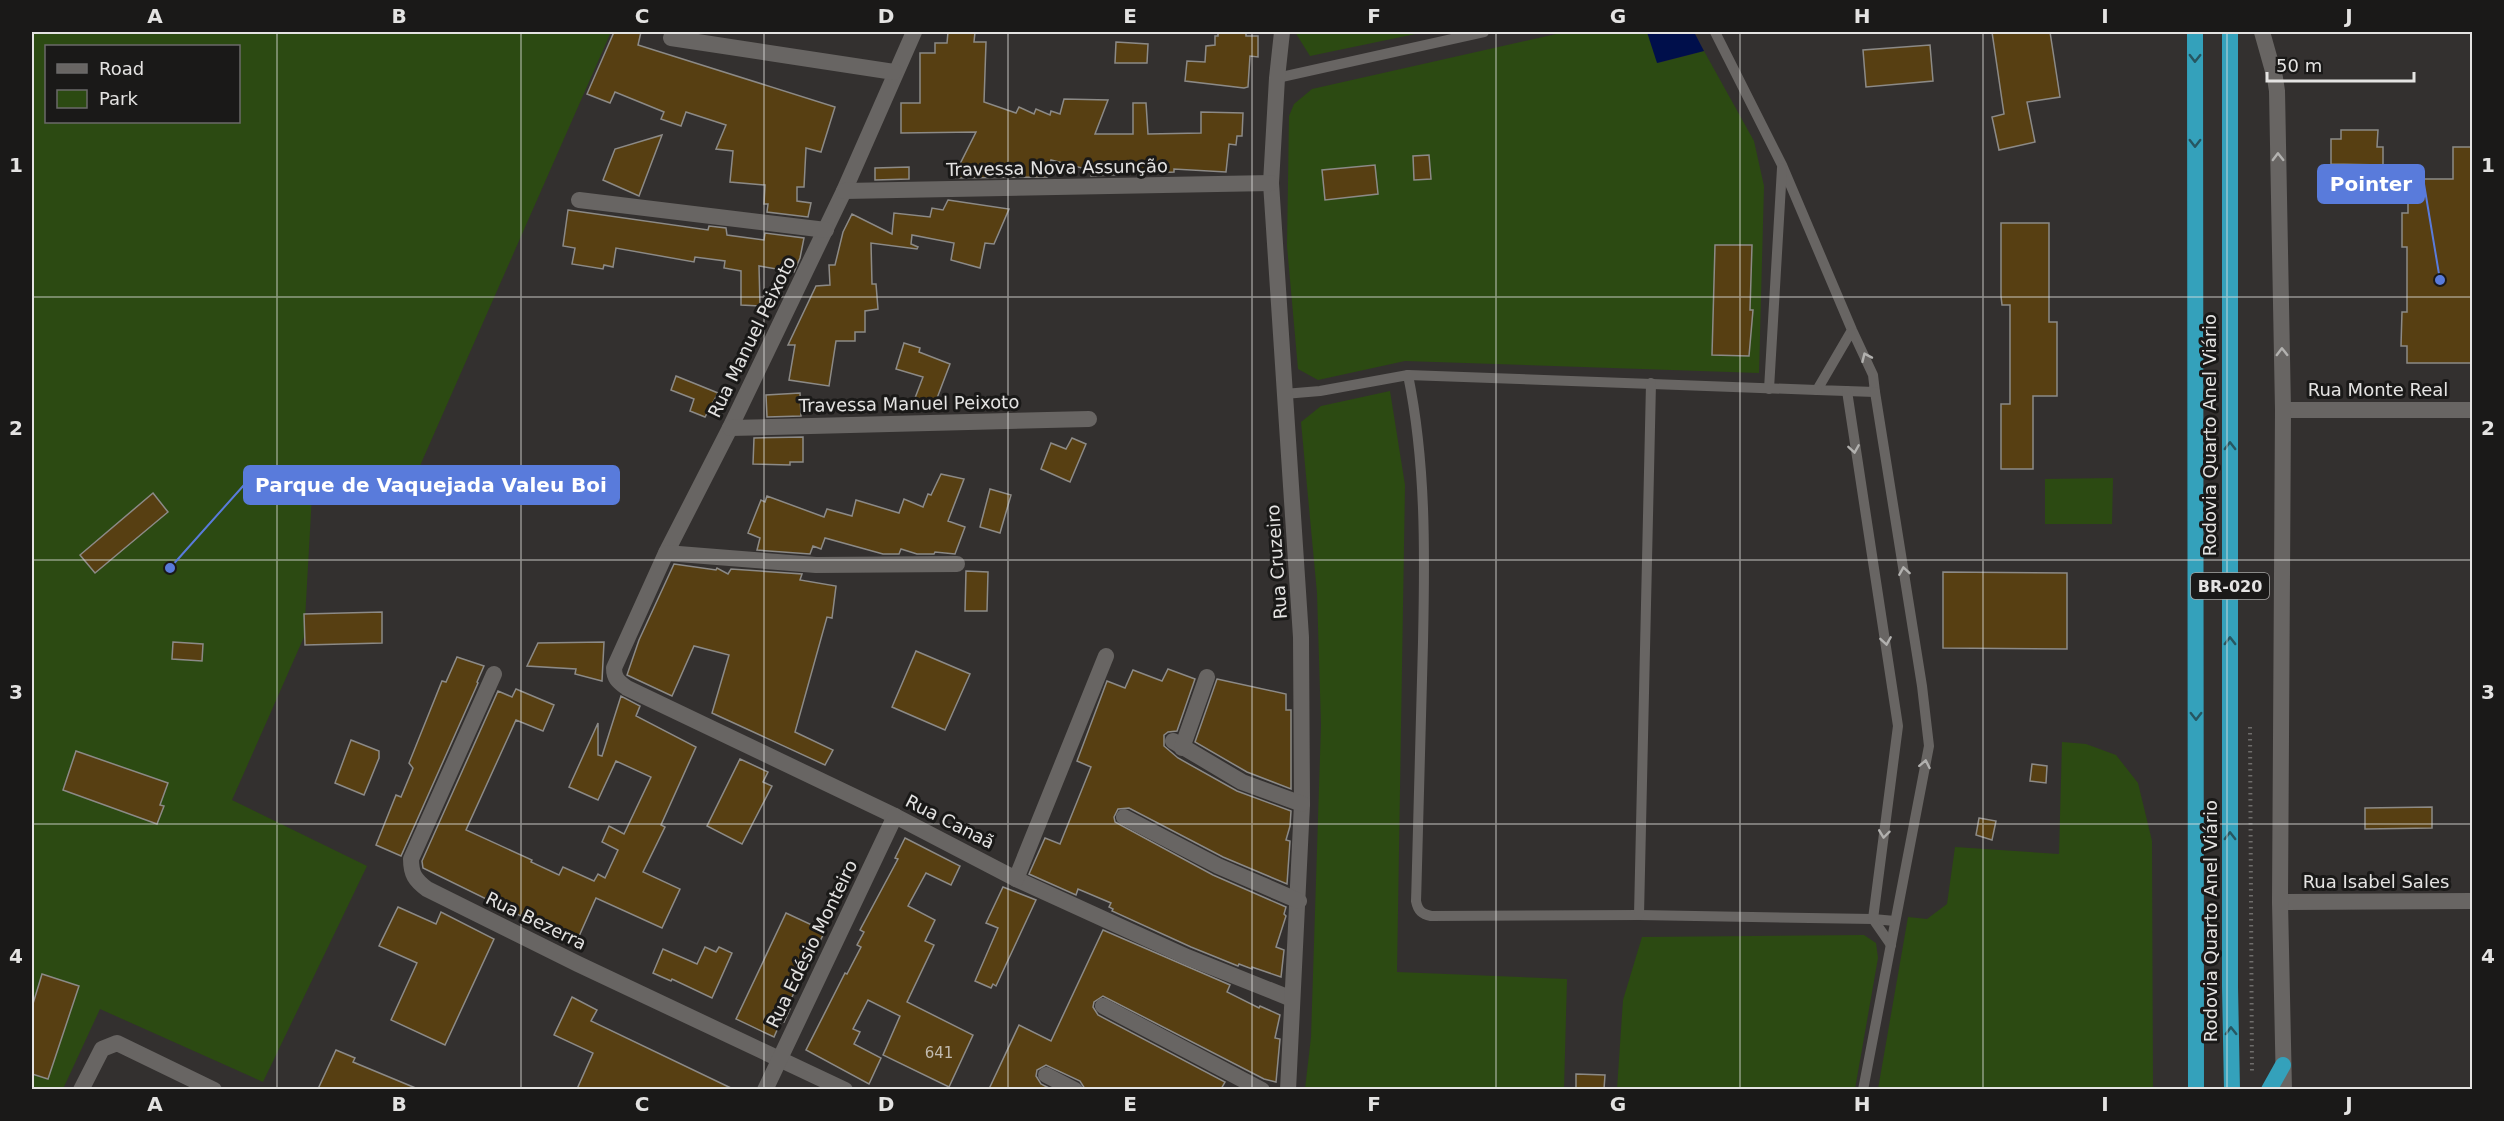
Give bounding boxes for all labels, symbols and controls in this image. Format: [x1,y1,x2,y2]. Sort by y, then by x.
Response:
text: A [147,4,163,28]
text: B [391,4,407,28]
text: C [635,4,649,28]
text: D [878,4,894,28]
text: E [1123,4,1137,28]
text: F [1367,4,1381,28]
text: G [1610,4,1626,28]
text: H [1854,4,1870,28]
text: I [2101,4,2109,28]
text: J [2343,4,2353,28]
legend [45,45,240,123]
scale bar [2267,45,2414,83]
one-way arrow [2189,54,2201,63]
text: 50 m [2276,55,2322,76]
text: Road [99,58,144,79]
text: Park [99,88,138,109]
one-way arrow [2189,139,2201,148]
one-way arrow [2272,152,2284,161]
text: 1 [9,153,23,177]
text: 1 [2481,153,2495,177]
street label: Travessa Nova Assunção [945,155,1168,180]
callout: Pointer [2318,165,2424,203]
text: Pointer [2330,172,2412,196]
street label: Rua Manuel Peixoto [703,253,800,421]
street label: Rodovia Quarto Anel Viário [2199,314,2220,556]
one-way arrow [2276,347,2288,356]
one-way arrow [1861,352,1873,363]
street label: Rua Monte Real [2308,379,2448,400]
street label: Travessa Manuel Peixoto [797,391,1019,416]
text: 2 [9,416,23,440]
text: 2 [2481,416,2495,440]
one-way arrow [2224,442,2236,451]
one-way arrow [1848,444,1860,453]
callout: Parque de Vaquejada Valeu Boi [244,466,619,504]
text: Parque de Vaquejada Valeu Boi [255,473,607,497]
street label: Rua Cruzeiro [1262,504,1291,620]
one-way arrow [1898,567,1910,576]
road number: BR-020 [2191,573,2269,599]
one-way arrow [1879,636,1891,646]
one-way arrow [2224,637,2236,646]
text: 3 [9,680,23,704]
text: 3 [2481,680,2495,704]
one-way arrow [2190,712,2202,721]
one-way arrow [1918,759,1931,769]
street label: Rua Canaã [902,790,998,853]
street label: Rodovia Quarto Anel Viário [2200,800,2221,1042]
one-way arrow [1878,830,1891,839]
one-way arrow [2224,832,2236,841]
street label: Rua Edésio Monteiro [762,857,861,1031]
street label: Rua Isabel Sales [2303,871,2449,892]
street label: Rua Bezerra [482,887,590,954]
text: 4 [9,944,23,968]
text: 4 [2481,944,2495,968]
one-way arrow [2224,1027,2237,1036]
house number: 641 [925,1044,953,1062]
text: A [147,1092,163,1116]
text: B [391,1092,407,1116]
text: C [635,1092,649,1116]
text: D [878,1092,894,1116]
text: E [1123,1092,1137,1116]
text: F [1367,1092,1381,1116]
text: G [1610,1092,1626,1116]
text: H [1854,1092,1870,1116]
text: I [2101,1092,2109,1116]
text: J [2343,1092,2353,1116]

